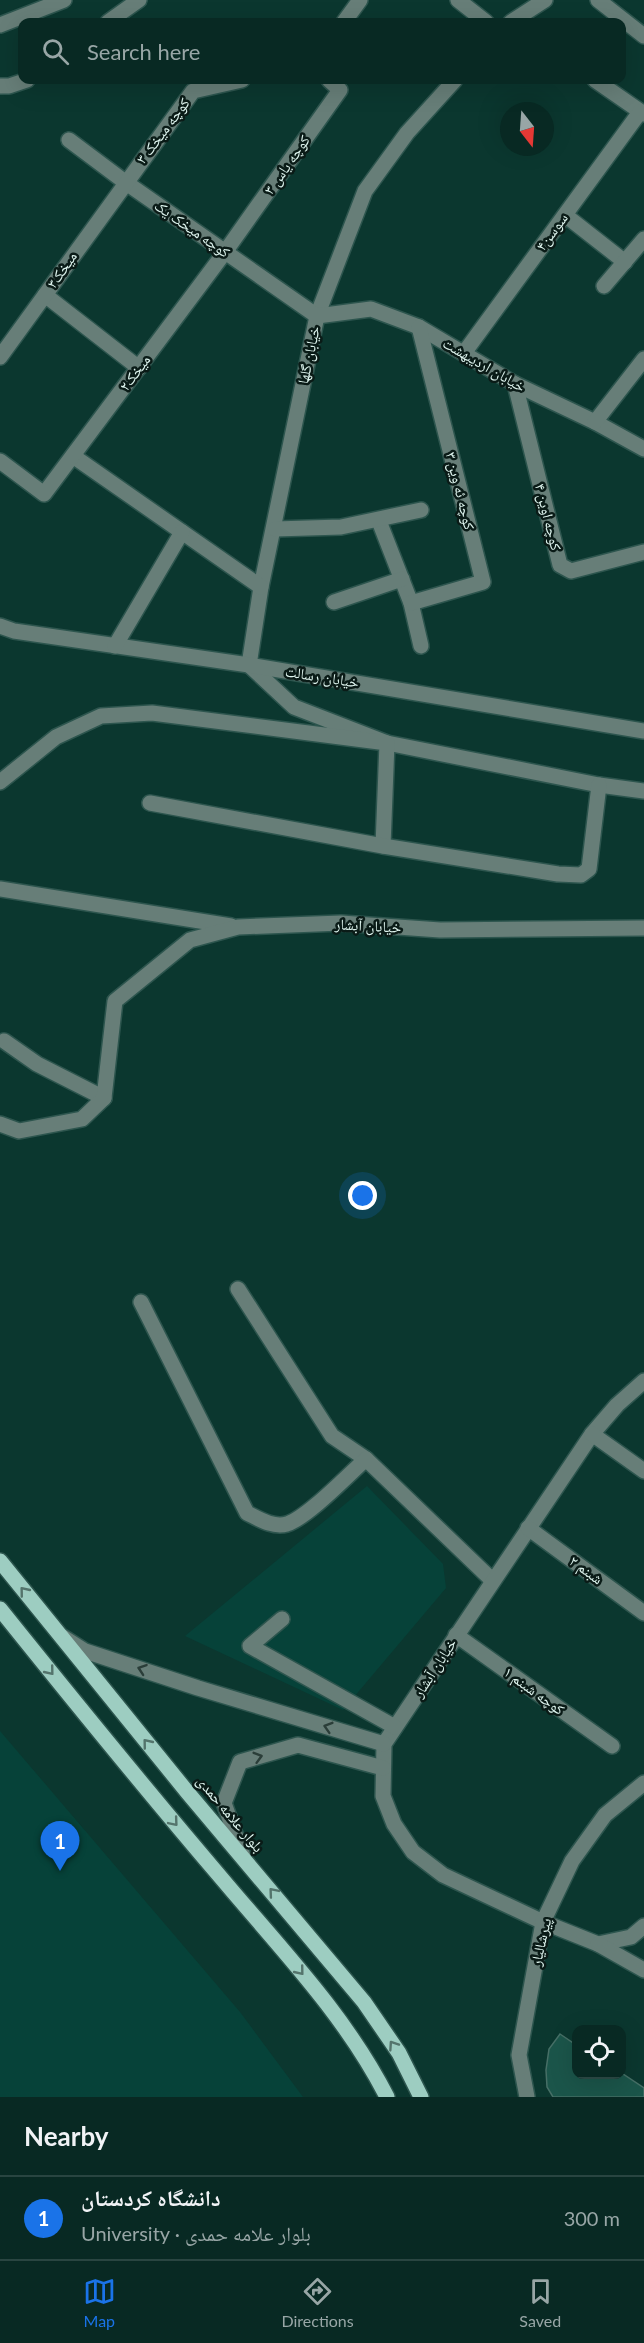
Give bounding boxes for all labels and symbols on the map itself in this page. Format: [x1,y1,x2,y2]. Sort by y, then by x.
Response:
street label: کوچه میخک ۳ [132,94,194,168]
north arrow [500,102,554,156]
street label: کوچه یاس ۳ [259,131,315,199]
street label: کوچه میخک یک [151,196,234,262]
street label: سوسن۴ [531,209,573,255]
street label: میخک۳ [42,247,81,291]
street label: خیابان گلها [293,324,325,386]
street label: خیابان اردیبهشت [439,333,529,397]
street label: میخک۲ [115,351,154,394]
street label: کوچه ئه وین ۳ [441,450,479,532]
street label: کوچه اوین ۴ [530,481,566,553]
street label: خیابان رسالت [284,661,361,693]
street label: خیابان آبشار [333,914,402,938]
your location [348,1181,377,1210]
street label: شبنم ۲ [565,1551,607,1589]
one-way arrow [21,1587,32,1598]
street label: خیابان آبشار [408,1634,462,1702]
street label: کوچه شبنم ۱ [500,1662,568,1720]
one-way arrow [43,1664,54,1675]
one-way arrow [137,1664,148,1676]
one-way arrow [323,1722,334,1734]
one-way arrow [144,1739,155,1750]
one-way arrow [252,1752,262,1764]
street label: بلوار علامه حمدی [192,1771,268,1857]
one-way arrow [166,1815,177,1826]
pin: 1 [40,1822,80,1871]
one-way arrow [269,1888,280,1899]
street label: پیرشالیار [526,1916,555,1969]
one-way arrow [292,1964,303,1975]
one-way arrow [389,2041,400,2052]

